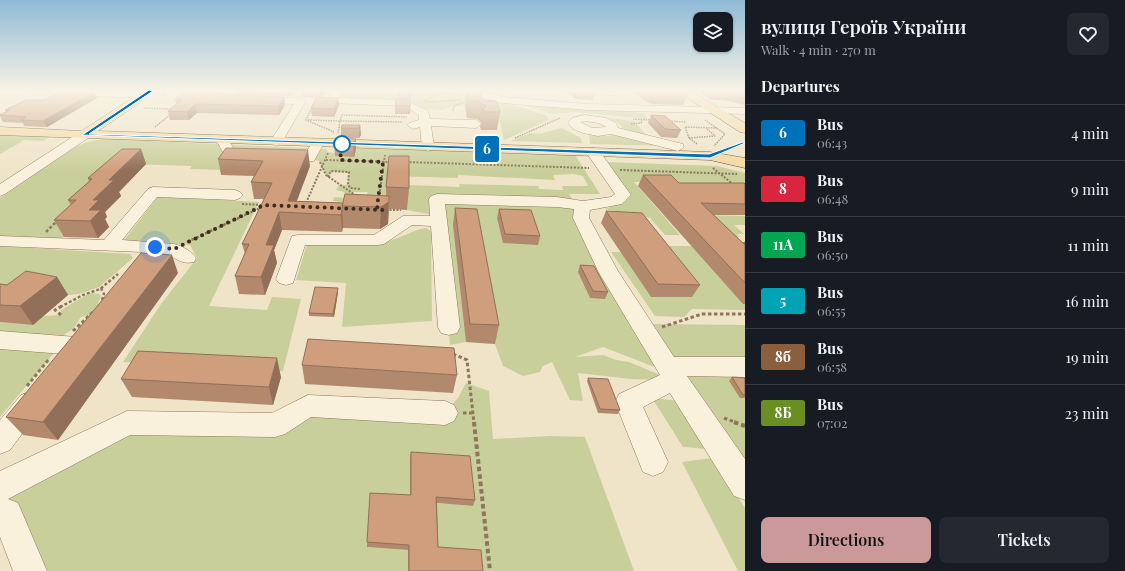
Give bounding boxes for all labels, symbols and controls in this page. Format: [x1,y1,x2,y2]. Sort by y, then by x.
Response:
map controls [693,12,733,52]
button: layers [693,12,733,52]
text: вулиця Героїв України [761,13,967,39]
button: heart [1067,13,1109,55]
text: Walk · 4 min · 270 m [761,41,876,58]
text: Departures [761,76,840,96]
text: Bus [817,114,843,134]
text: 6 [779,123,787,142]
text: 4 min [1071,123,1109,143]
text: 06:43 [817,134,847,151]
unlabelled marker [333,135,351,153]
line badge: 6 [474,136,500,162]
text: 6 [483,139,491,158]
text: Bus [817,170,843,190]
text: 8 [779,179,787,198]
text: 9 min [1071,179,1109,199]
text: 06:48 [817,190,848,207]
text: Bus [817,226,843,246]
text: 11А [773,235,793,254]
text: 11 min [1067,235,1109,255]
your location [145,237,165,257]
text: 06:50 [817,246,848,263]
text: Bus [817,282,843,302]
text: 5 [780,291,786,310]
text: 16 min [1065,291,1109,311]
text: 06:55 [817,302,846,319]
text: Bus [817,338,843,358]
text: 8б [775,347,791,366]
text: 19 min [1065,347,1109,367]
text: 06:58 [817,358,847,375]
text: Bus [817,394,843,414]
text: 8Б [775,403,791,422]
text: 23 min [1065,403,1109,423]
text: 07:02 [817,414,848,431]
button: Directions [761,517,931,563]
button: Tickets [939,517,1109,563]

